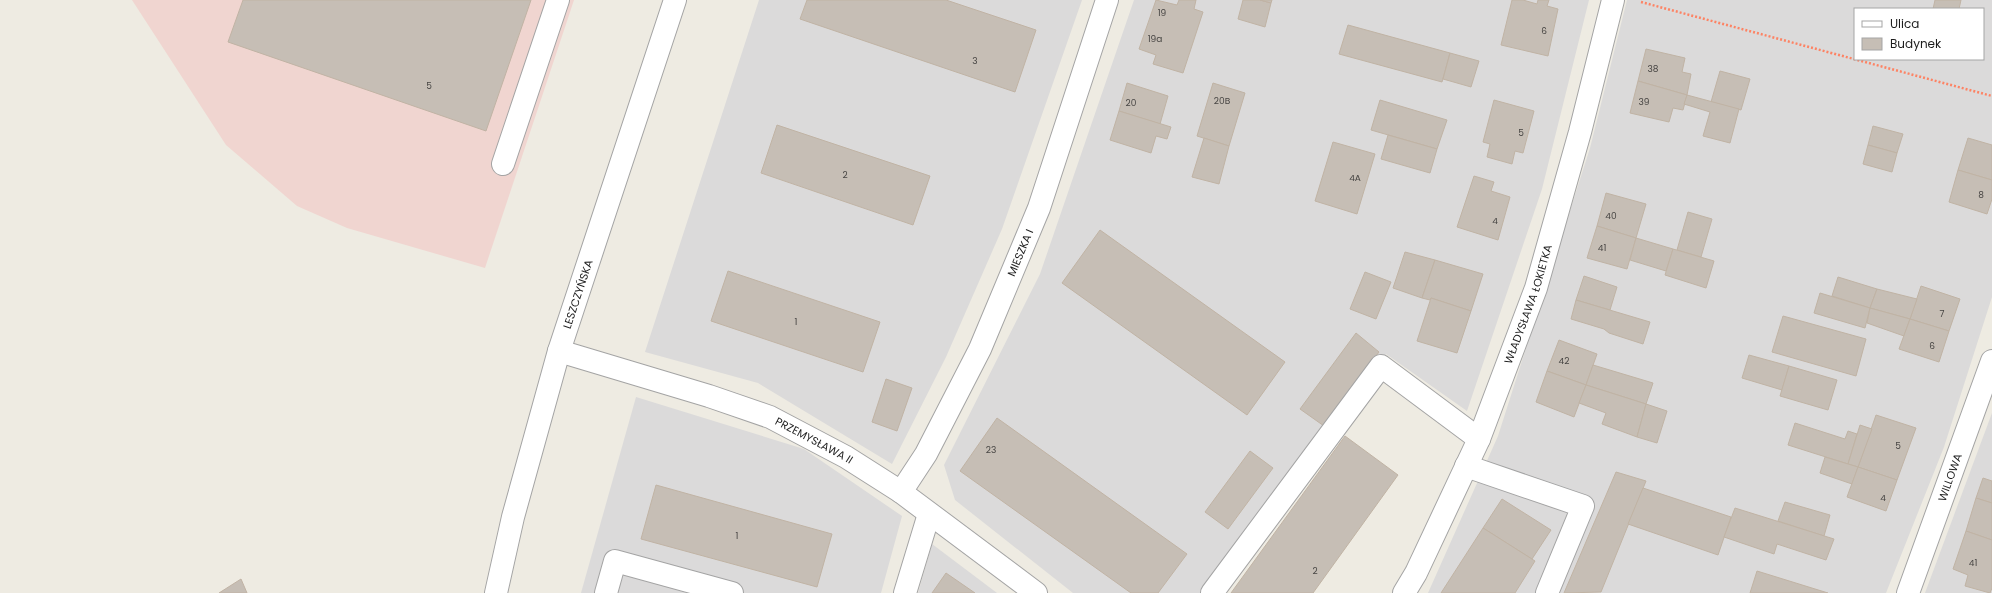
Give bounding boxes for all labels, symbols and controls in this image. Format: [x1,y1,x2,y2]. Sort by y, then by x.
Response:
house number: 19 [1158,7,1167,19]
legend [1854,8,1984,60]
text: Ulica [1890,15,1919,32]
house number: 6 [1541,25,1547,37]
house number: 19a [1148,33,1162,45]
text: Budynek [1890,35,1942,52]
house number: 3 [972,55,978,67]
house number: 38 [1648,63,1659,75]
house number: 5 [426,80,432,92]
house number: 20B [1214,95,1231,107]
house number: 39 [1639,96,1650,108]
house number: 20 [1126,97,1137,109]
house number: 5 [1518,127,1524,139]
house number: 2 [842,169,848,181]
house number: 4A [1349,172,1361,184]
house number: 8 [1978,189,1984,201]
house number: 40 [1605,210,1617,222]
house number: 4 [1492,215,1498,227]
street label: MIESZKA I [1003,227,1037,279]
street label: WŁADYSŁAWA ŁOKIETKA [1500,242,1556,366]
house number: 41 [1598,242,1606,254]
street label: LESZCZYŃSKA [559,257,597,331]
house number: 7 [1940,308,1945,320]
house number: 1 [795,316,798,328]
house number: 6 [1929,340,1935,352]
house number: 42 [1559,355,1569,367]
street label: PRZEMYSŁAWA II [772,413,856,467]
house number: 5 [1895,440,1901,452]
house number: 23 [986,444,996,456]
street label: WILLOWA [1934,451,1966,503]
house number: 4 [1880,492,1886,504]
house number: 1 [736,530,739,542]
house number: 41 [1969,557,1977,569]
house number: 2 [1312,565,1318,577]

